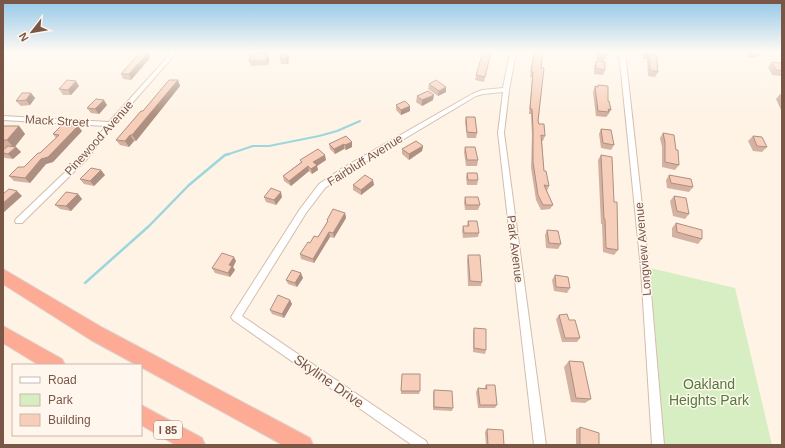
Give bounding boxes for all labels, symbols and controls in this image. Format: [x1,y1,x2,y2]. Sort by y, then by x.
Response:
north arrow [12,12,52,52]
text: N [16,31,31,44]
street label: Pinewood Avenue [62,97,136,178]
street label: Mack Street [25,112,90,130]
street label: Fairbluff Avenue [325,131,406,189]
street label: Longview Avenue [632,201,654,296]
street label: Park Avenue [504,214,526,284]
street label: Skyline Drive [291,351,367,411]
legend [12,364,142,436]
text: Road [48,373,77,387]
park label: Oakland Heights Park [669,376,750,408]
text: Park [48,393,74,407]
text: Building [48,413,91,427]
road number: I 85 [154,421,182,439]

